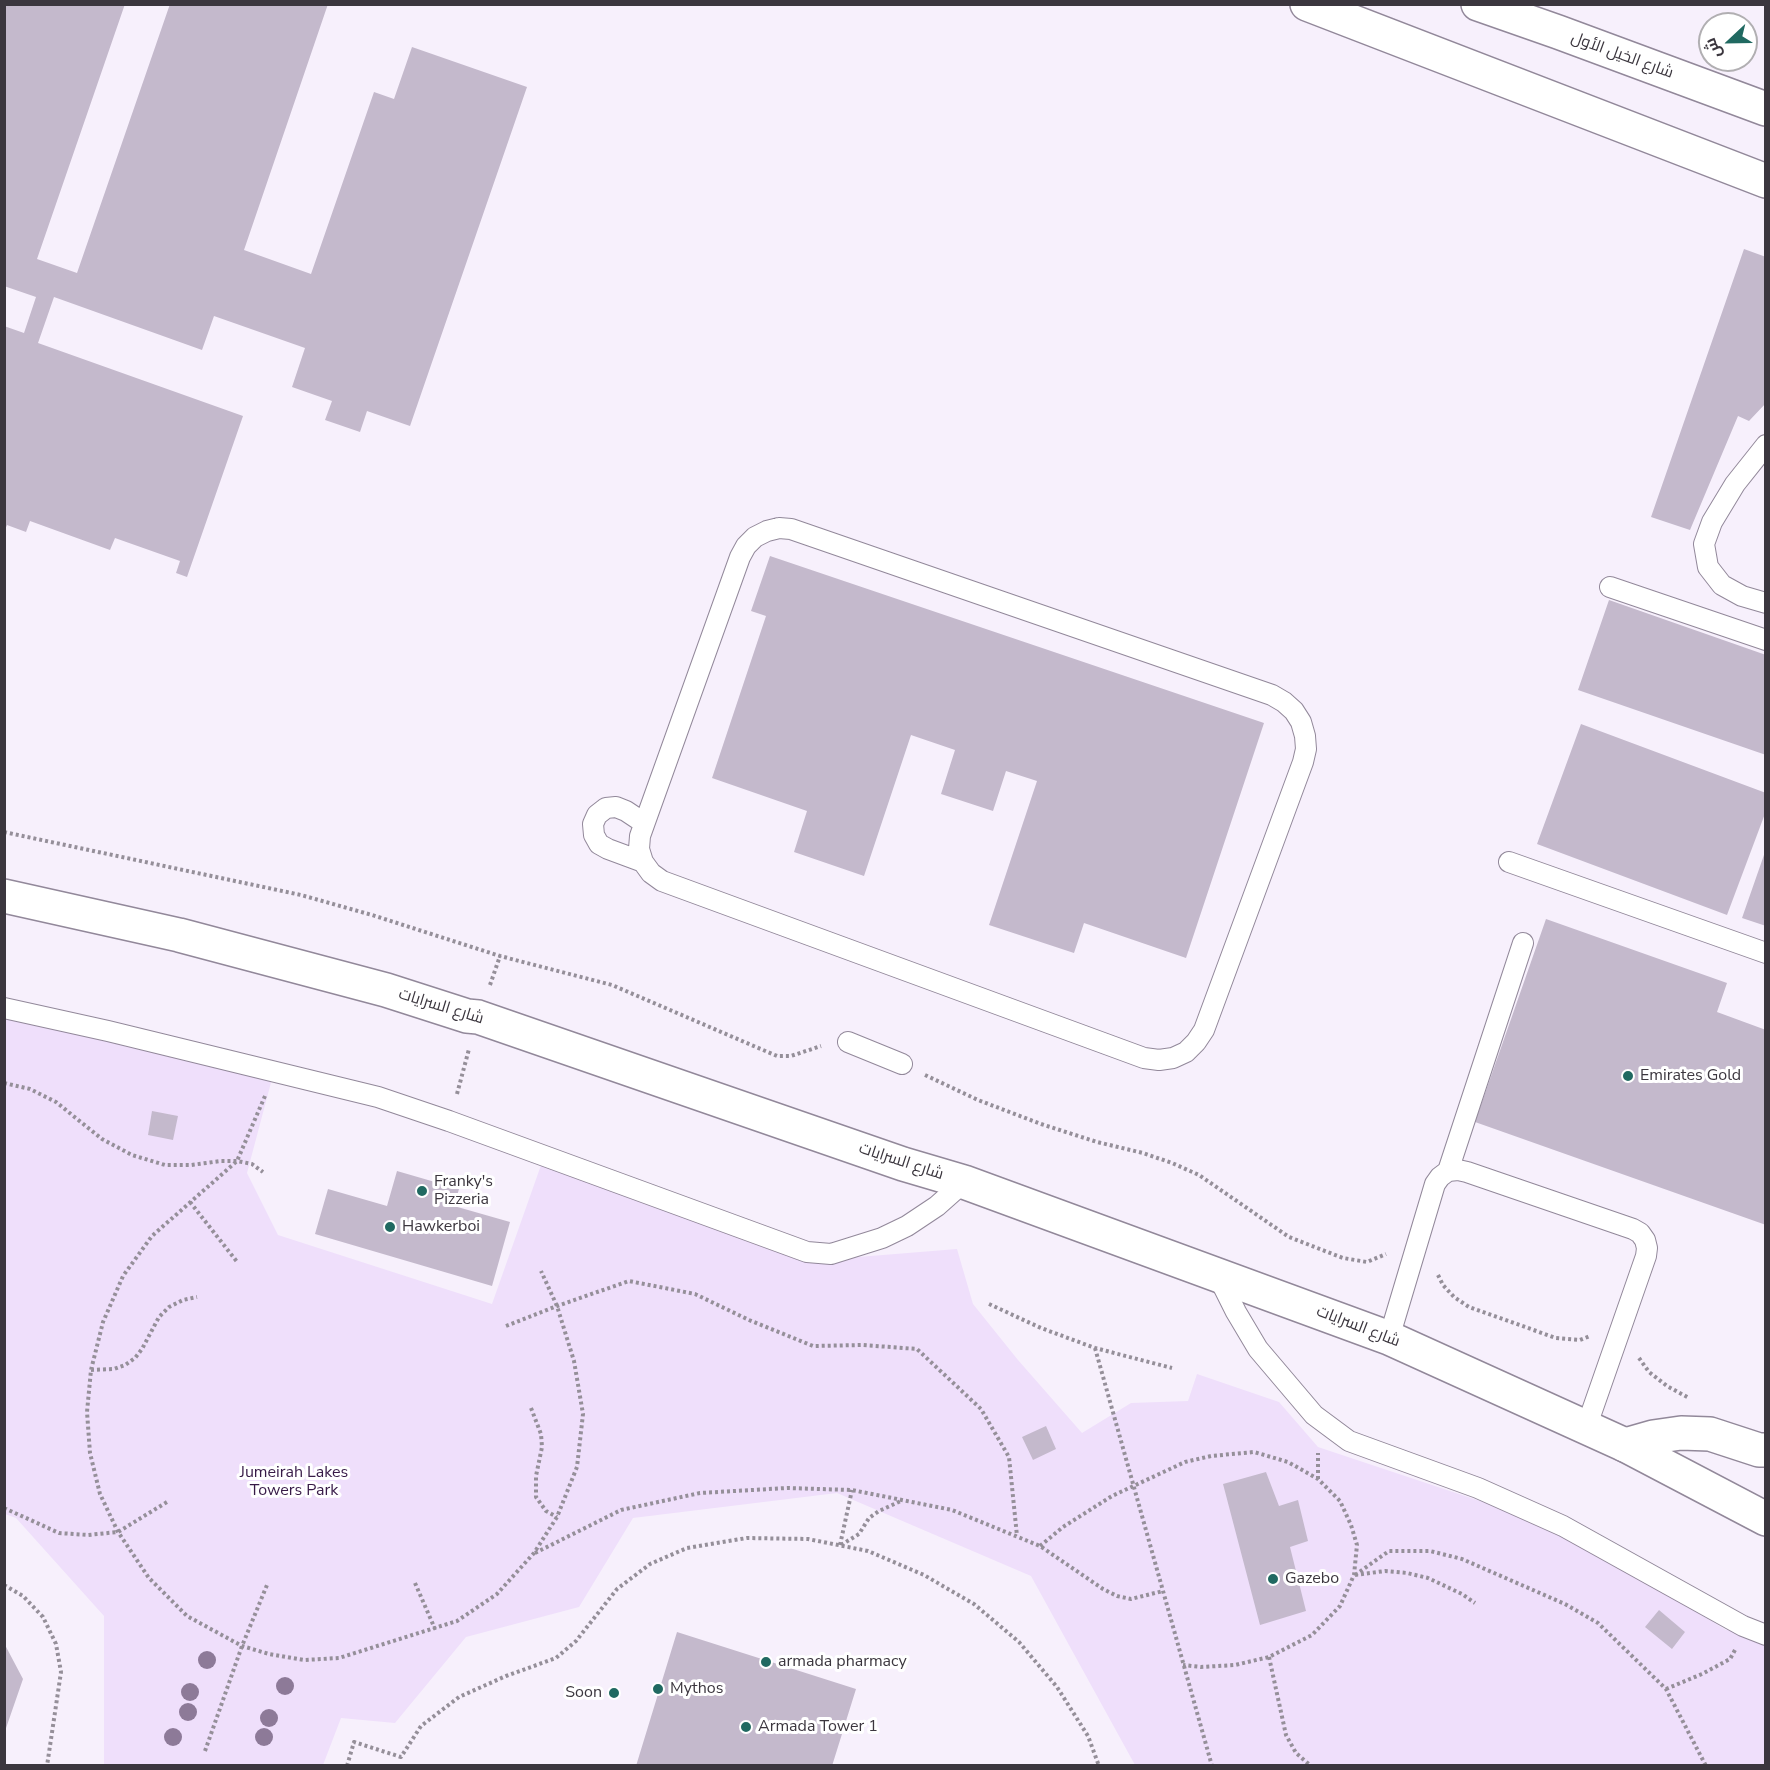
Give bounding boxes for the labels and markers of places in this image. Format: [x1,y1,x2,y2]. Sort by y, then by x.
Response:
place label: Emirates Gold [1640,1066,1741,1086]
marker: Emirates Gold [1621,1069,1635,1083]
place label: Franky's Pizzeria [434,1172,493,1210]
marker: Franky's Pizzeria [415,1184,429,1198]
place label: Hawkerboi [402,1217,480,1237]
marker: Hawkerboi [383,1220,397,1234]
place label: Gazebo [1285,1569,1339,1589]
marker: Gazebo [1266,1572,1280,1586]
place label: armada pharmacy [778,1652,907,1672]
marker: armada pharmacy [759,1655,773,1669]
place label: Mythos [670,1679,723,1699]
marker: Mythos [651,1682,665,1696]
place label: Soon [565,1683,602,1703]
marker: Soon [607,1686,621,1700]
place label: Armada Tower 1 [758,1717,878,1737]
marker: Armada Tower 1 [739,1720,753,1734]

